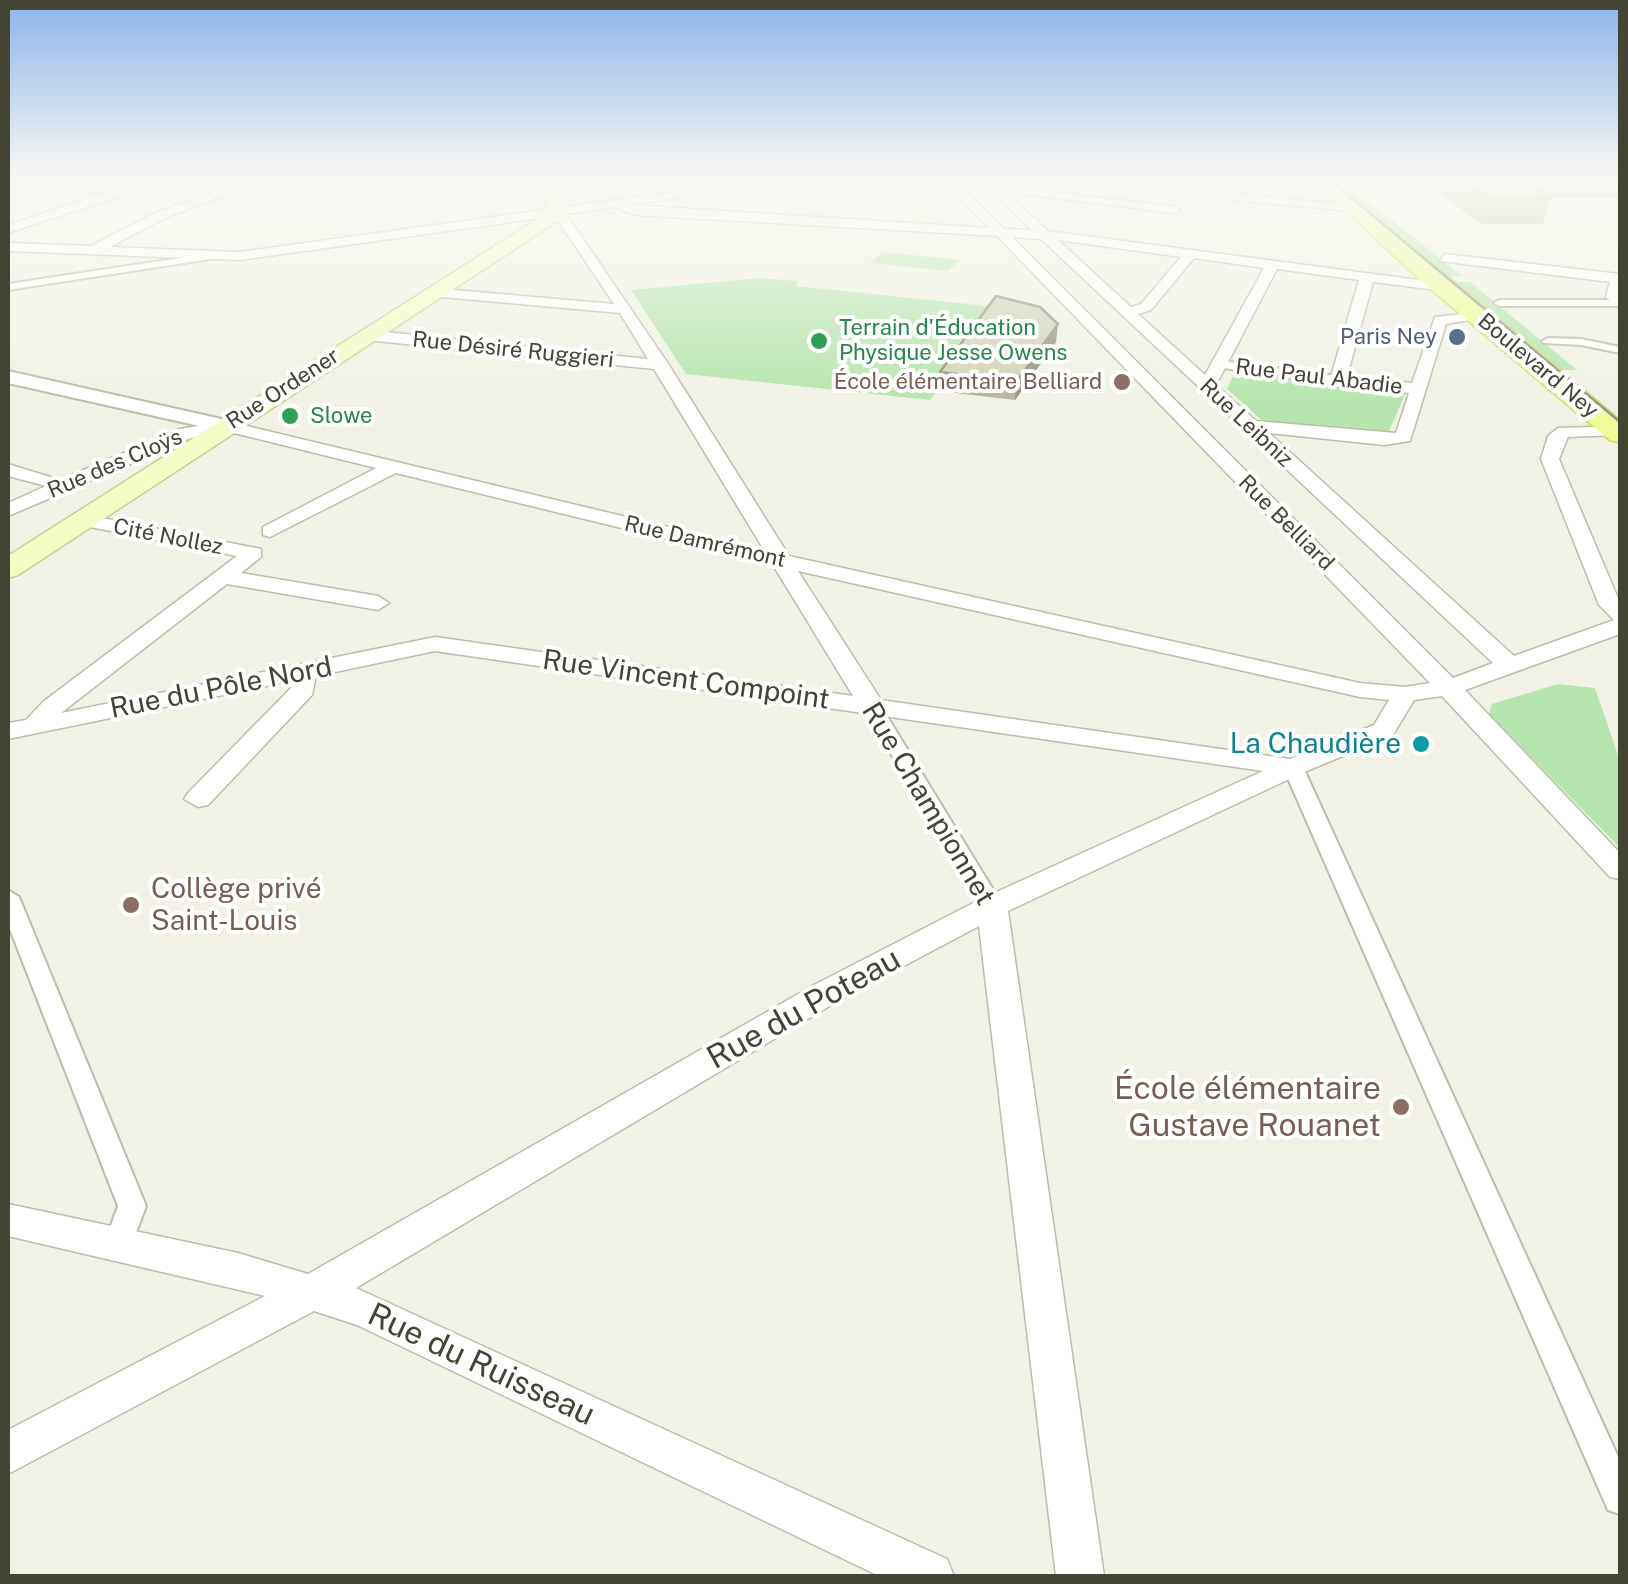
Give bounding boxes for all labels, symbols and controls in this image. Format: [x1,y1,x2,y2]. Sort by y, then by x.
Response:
street label: Boulevard Ney [1472,308,1604,424]
place label: Terrain d'Éducation Physique Jesse Owens [839,315,1067,366]
place label: Paris Ney [1340,324,1437,350]
street label: Rue Désiré Ruggieri [411,326,615,374]
marker: Paris Ney [1446,326,1468,348]
marker: Terrain d'Éducation Physique Jesse Owens [808,330,830,352]
street label: Rue Ordener [222,343,344,435]
street label: Rue Paul Abadie [1234,354,1404,400]
place label: École élémentaire Belliard [834,369,1102,395]
marker: École élémentaire Belliard [1111,371,1133,393]
street label: Rue Leibniz [1194,373,1298,473]
place label: Slowe [310,403,373,429]
marker: Slowe [279,405,301,427]
street label: Rue des Cloÿs [44,424,186,504]
street label: Rue Belliard [1233,470,1339,576]
street label: Rue Damrémont [622,511,788,573]
street label: Cité Nollez [111,513,225,561]
street label: Rue Vincent Compoint [540,643,832,717]
street label: Rue du Pôle Nord [107,650,335,726]
street label: Rue Championnet [854,697,1002,911]
place label: La Chaudière [1230,727,1401,761]
marker: La Chaudière [1410,733,1432,755]
place label: Collège privé Saint-Louis [151,872,322,938]
marker: Collège privé Saint-Louis [120,894,142,916]
street label: Rue du Poteau [701,940,907,1078]
place label: École élémentaire Gustave Rouanet [1114,1070,1381,1145]
marker: École élémentaire Gustave Rouanet [1390,1096,1412,1118]
street label: Rue du Ruisseau [361,1296,601,1434]

